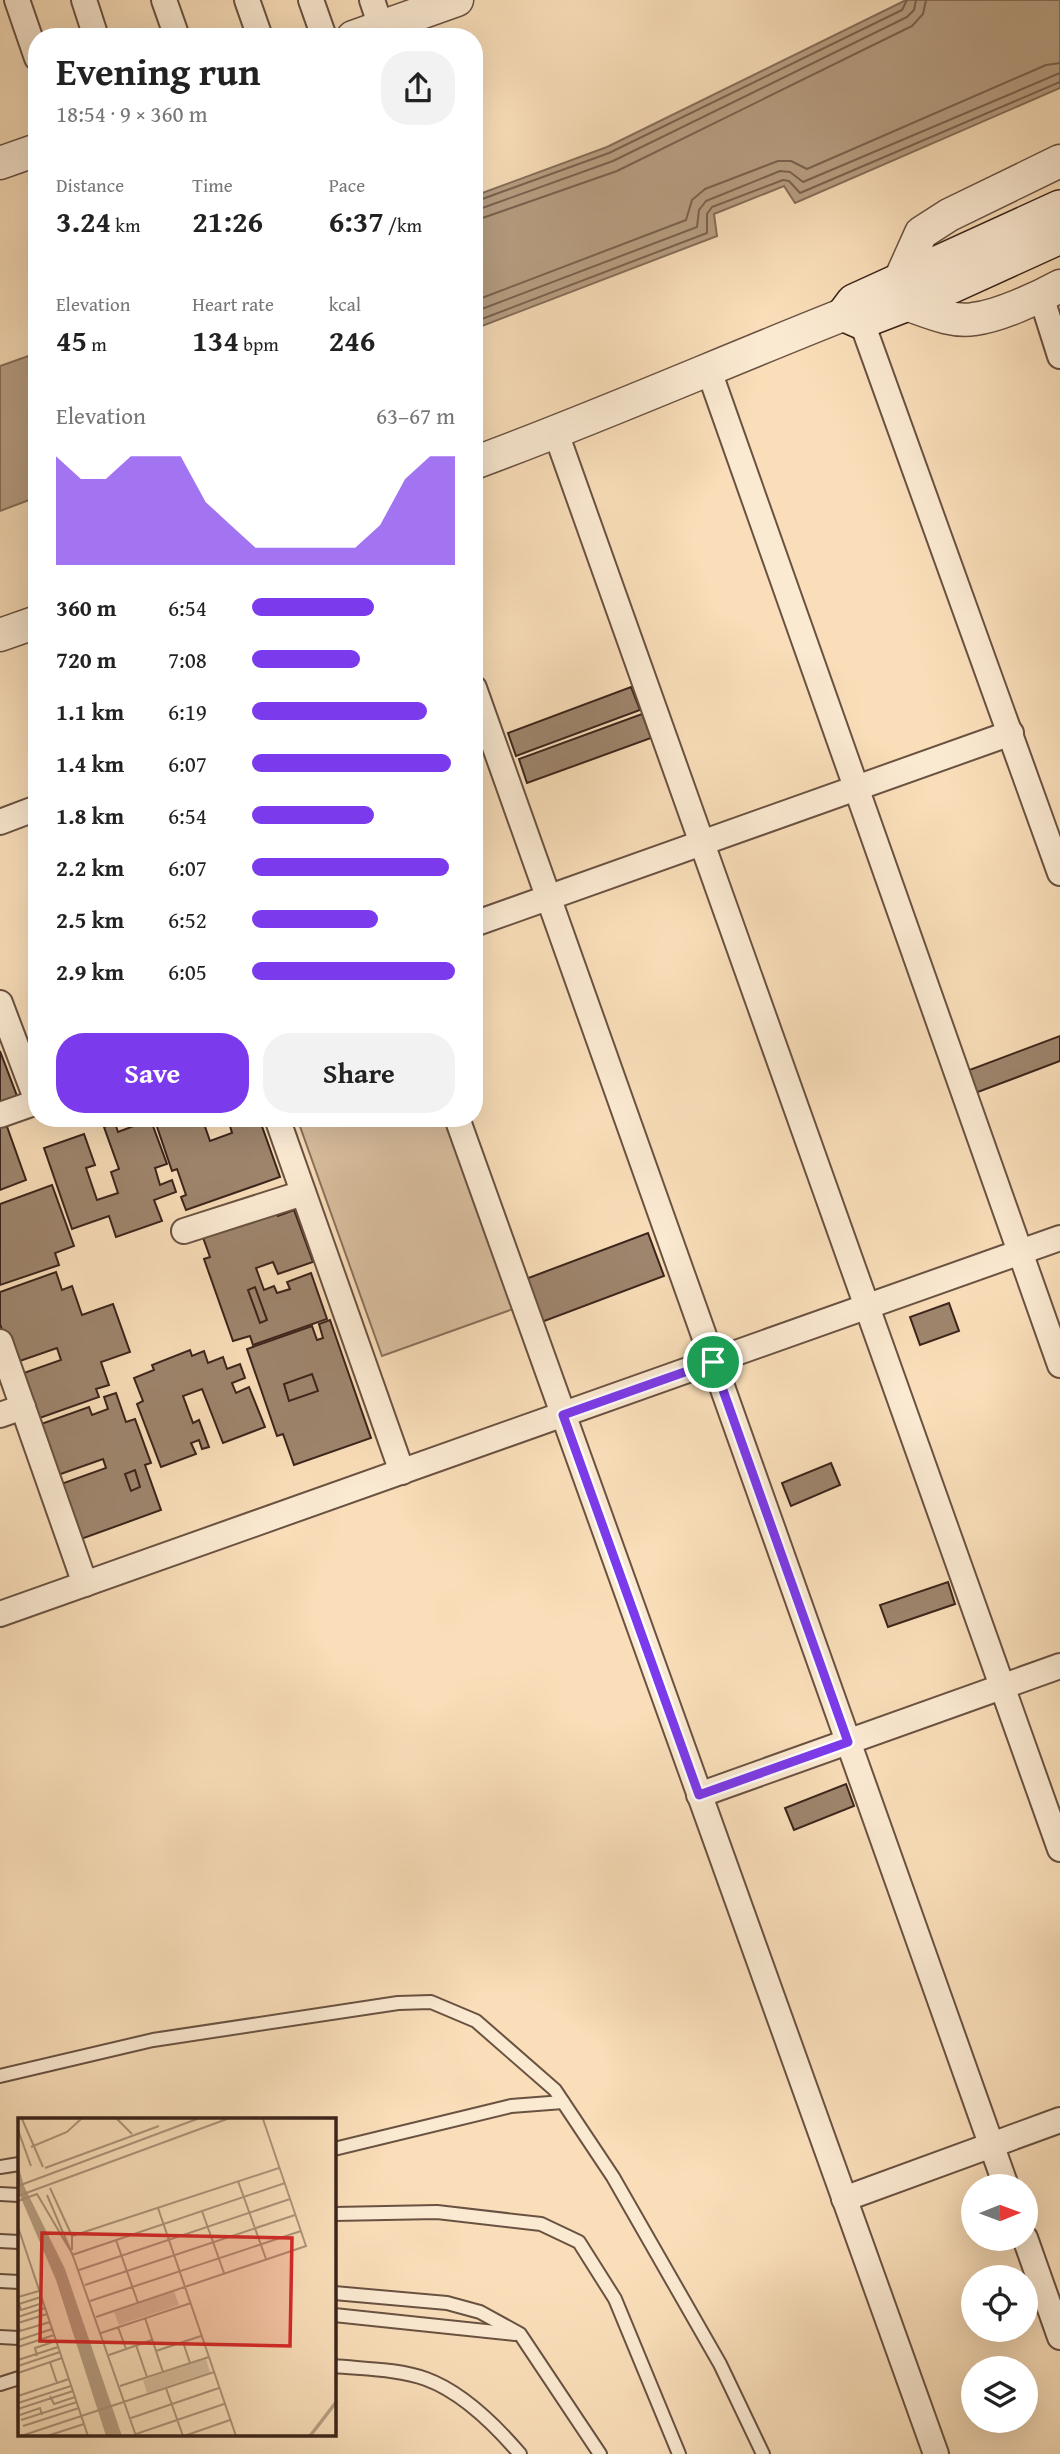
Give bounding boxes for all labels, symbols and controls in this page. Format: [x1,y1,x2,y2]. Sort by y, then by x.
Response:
text: Evening run [56,43,260,99]
button: share [381,51,455,125]
text: 18:54 · 9 × 360 m [56,97,208,130]
text: Distance [56,171,124,199]
text: Time [192,171,233,199]
text: Pace [329,171,365,199]
text: 3.24 [56,199,111,243]
text: 21:26 [192,199,263,243]
text: 6:37 [329,199,384,243]
text: km [111,211,140,239]
text: /km [384,211,422,239]
text: Elevation [56,290,130,318]
text: Heart rate [192,290,274,318]
text: kcal [329,290,361,318]
text: 45 [56,318,87,362]
text: 134 [192,318,239,362]
text: 246 [329,318,375,362]
text: m [87,330,107,358]
text: bpm [239,330,279,358]
text: Elevation [56,399,146,432]
text: 63–67 m [376,399,455,432]
text: 360 m [56,591,117,624]
text: 6:54 [168,591,207,624]
text: 720 m [56,643,117,676]
text: 7:08 [168,643,207,676]
text: 1.1 km [56,695,124,728]
text: 6:19 [168,695,207,728]
text: 1.4 km [56,747,124,780]
text: 6:07 [168,747,207,780]
text: 1.8 km [56,799,124,832]
text: 6:54 [168,799,207,832]
text: 2.2 km [56,851,124,884]
text: 6:07 [168,851,207,884]
text: 2.5 km [56,903,124,936]
text: 6:52 [168,903,207,936]
text: 2.9 km [56,955,124,988]
text: 6:05 [168,955,207,988]
button: Save [56,1033,249,1113]
button: Share [263,1033,455,1113]
pin [683,1332,743,1392]
icon: arrive [694,1343,732,1381]
inset map [18,2118,336,2436]
north arrow [961,2174,1038,2250]
map controls [961,2174,1038,2433]
button: locate [961,2265,1038,2342]
button: layers [961,2356,1038,2433]

